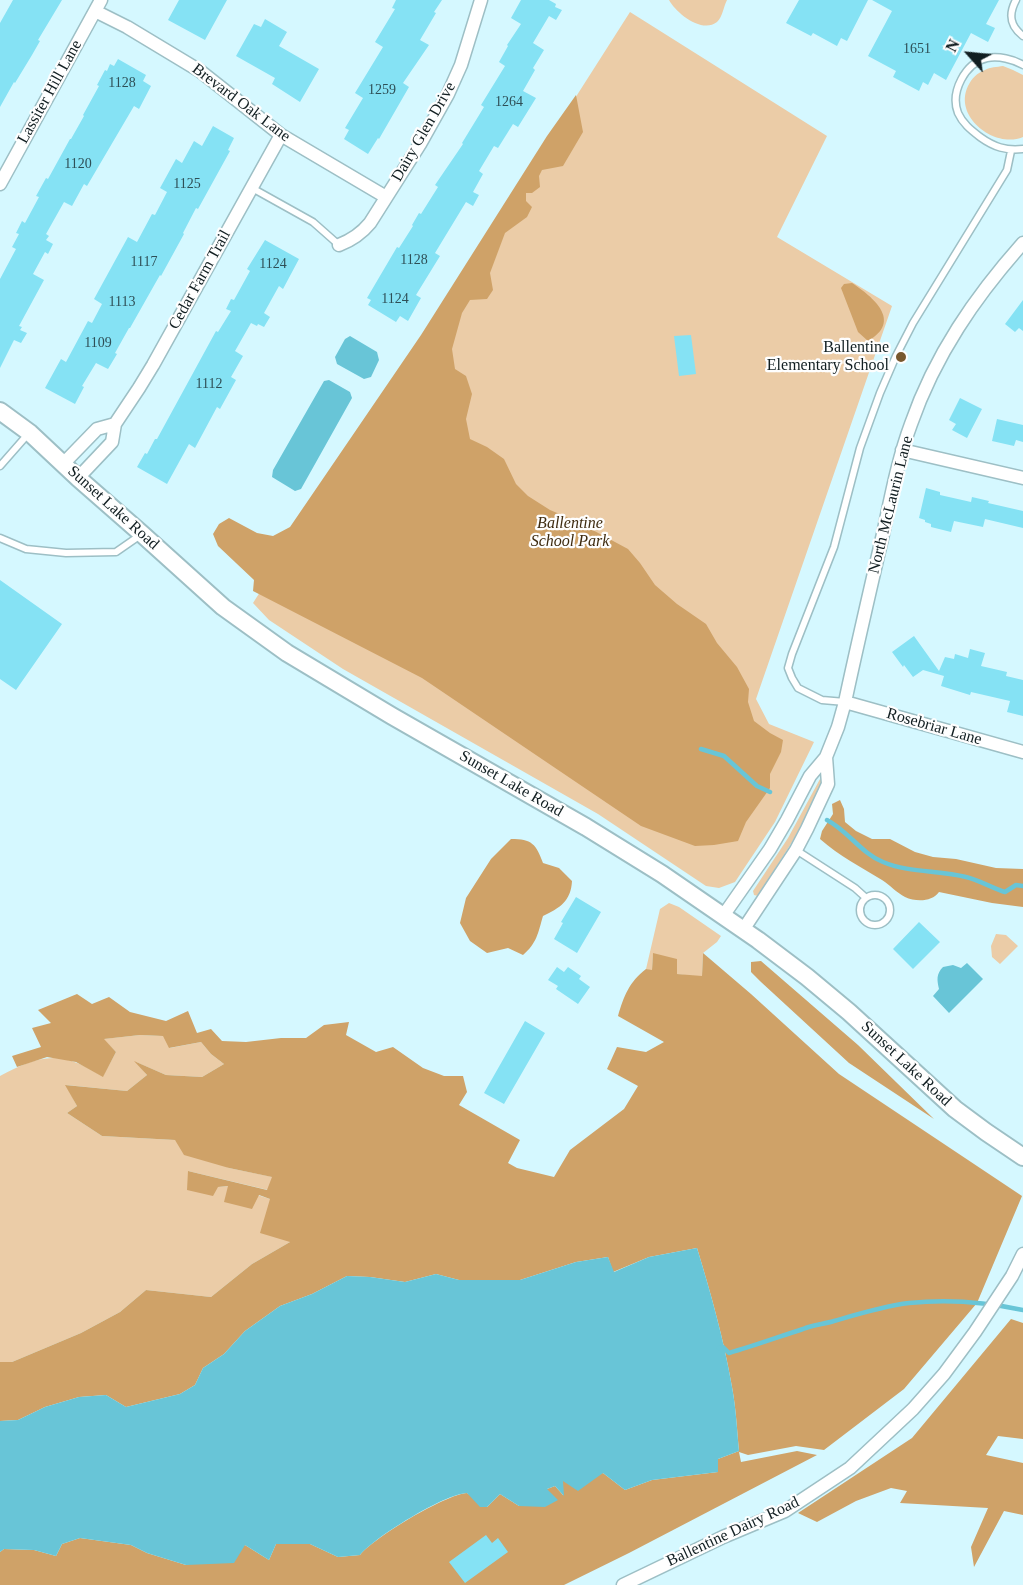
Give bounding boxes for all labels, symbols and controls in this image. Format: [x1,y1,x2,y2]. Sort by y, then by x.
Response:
north arrow [939,24,999,84]
street label: Lassiter Hill Lane [14,37,86,147]
text: N [942,37,963,55]
house number: 1651 [903,41,931,57]
street label: Brevard Oak Lane [188,60,294,146]
house number: 1128 [108,75,136,91]
street label: Dairy Glen Drive [388,79,460,185]
house number: 1259 [368,82,396,98]
house number: 1264 [495,94,523,110]
house number: 1120 [64,156,92,172]
house number: 1125 [173,176,201,192]
street label: Cedar Farm Trail [165,227,235,333]
house number: 1128 [400,252,428,268]
house number: 1117 [131,254,157,270]
house number: 1124 [259,256,287,272]
house number: 1124 [381,291,409,307]
house number: 1113 [109,294,135,310]
house number: 1109 [84,335,112,351]
place label: Ballentine Elementary School [767,338,889,376]
marker: Ballentine Elementary School [894,350,908,364]
house number: 1112 [196,376,222,392]
street label: North McLaurin Lane [865,434,917,576]
street label: Sunset Lake Road [63,462,163,554]
park label: Ballentine School Park [531,514,609,552]
street label: Rosebriar Lane [884,704,984,750]
street label: Sunset Lake Road [456,747,566,821]
street label: Sunset Lake Road [857,1017,955,1111]
street label: Ballentine Dairy Road [664,1493,802,1571]

